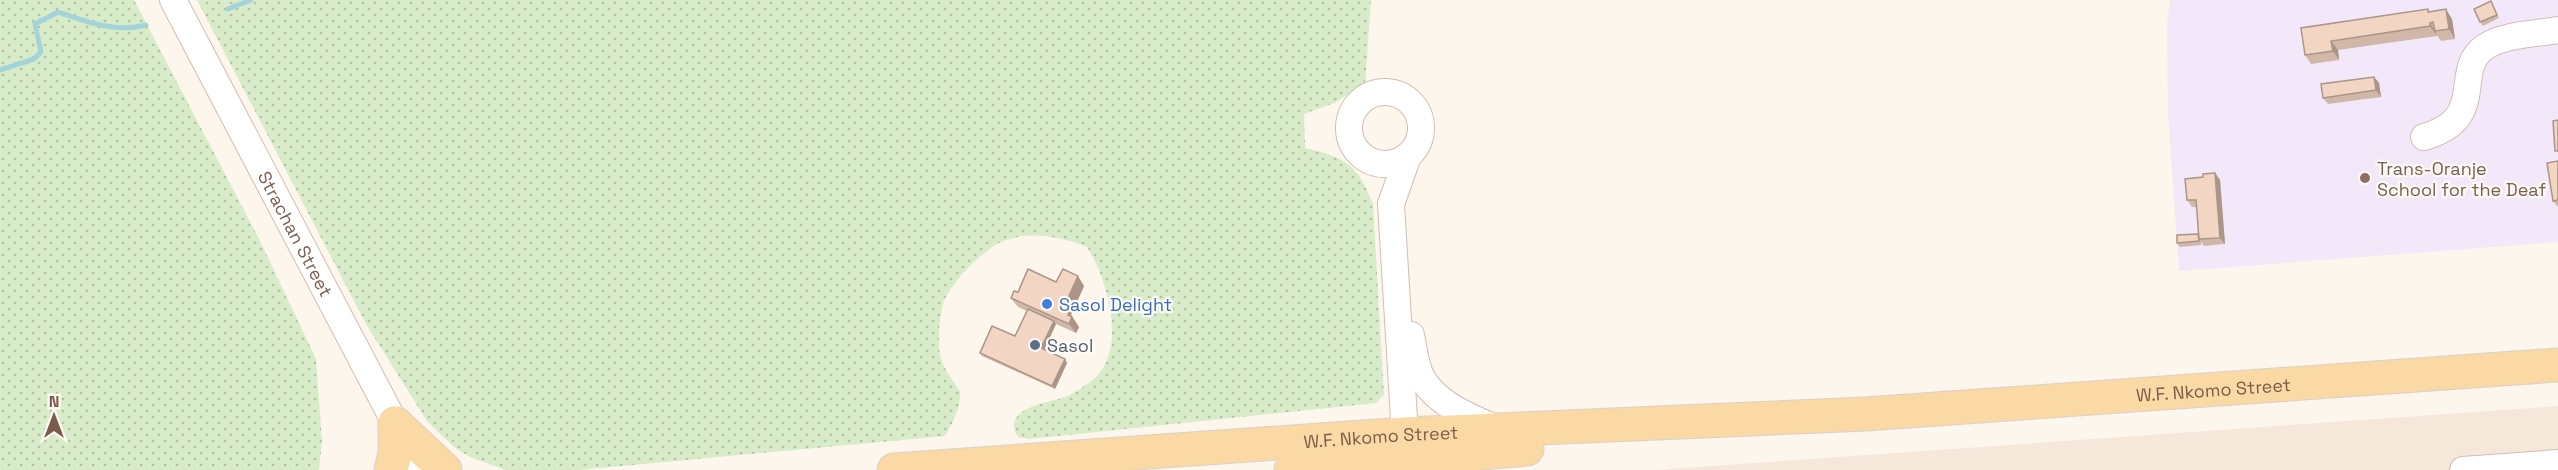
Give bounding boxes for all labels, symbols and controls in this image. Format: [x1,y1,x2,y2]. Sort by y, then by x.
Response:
place label: Trans-Oranje School for the Deaf [2377,157,2546,201]
street label: Strachan Street [253,167,338,301]
marker: Trans-Oranje School for the Deaf [2358,171,2372,185]
place label: Sasol Delight [1059,293,1172,316]
marker: Sasol Delight [1040,297,1054,311]
place label: Sasol [1047,334,1093,357]
marker: Sasol [1028,338,1042,352]
street label: W.F. Nkomo Street [2135,372,2292,406]
north arrow [24,386,84,446]
text: N [49,391,59,412]
street label: W.F. Nkomo Street [1303,420,1459,453]

